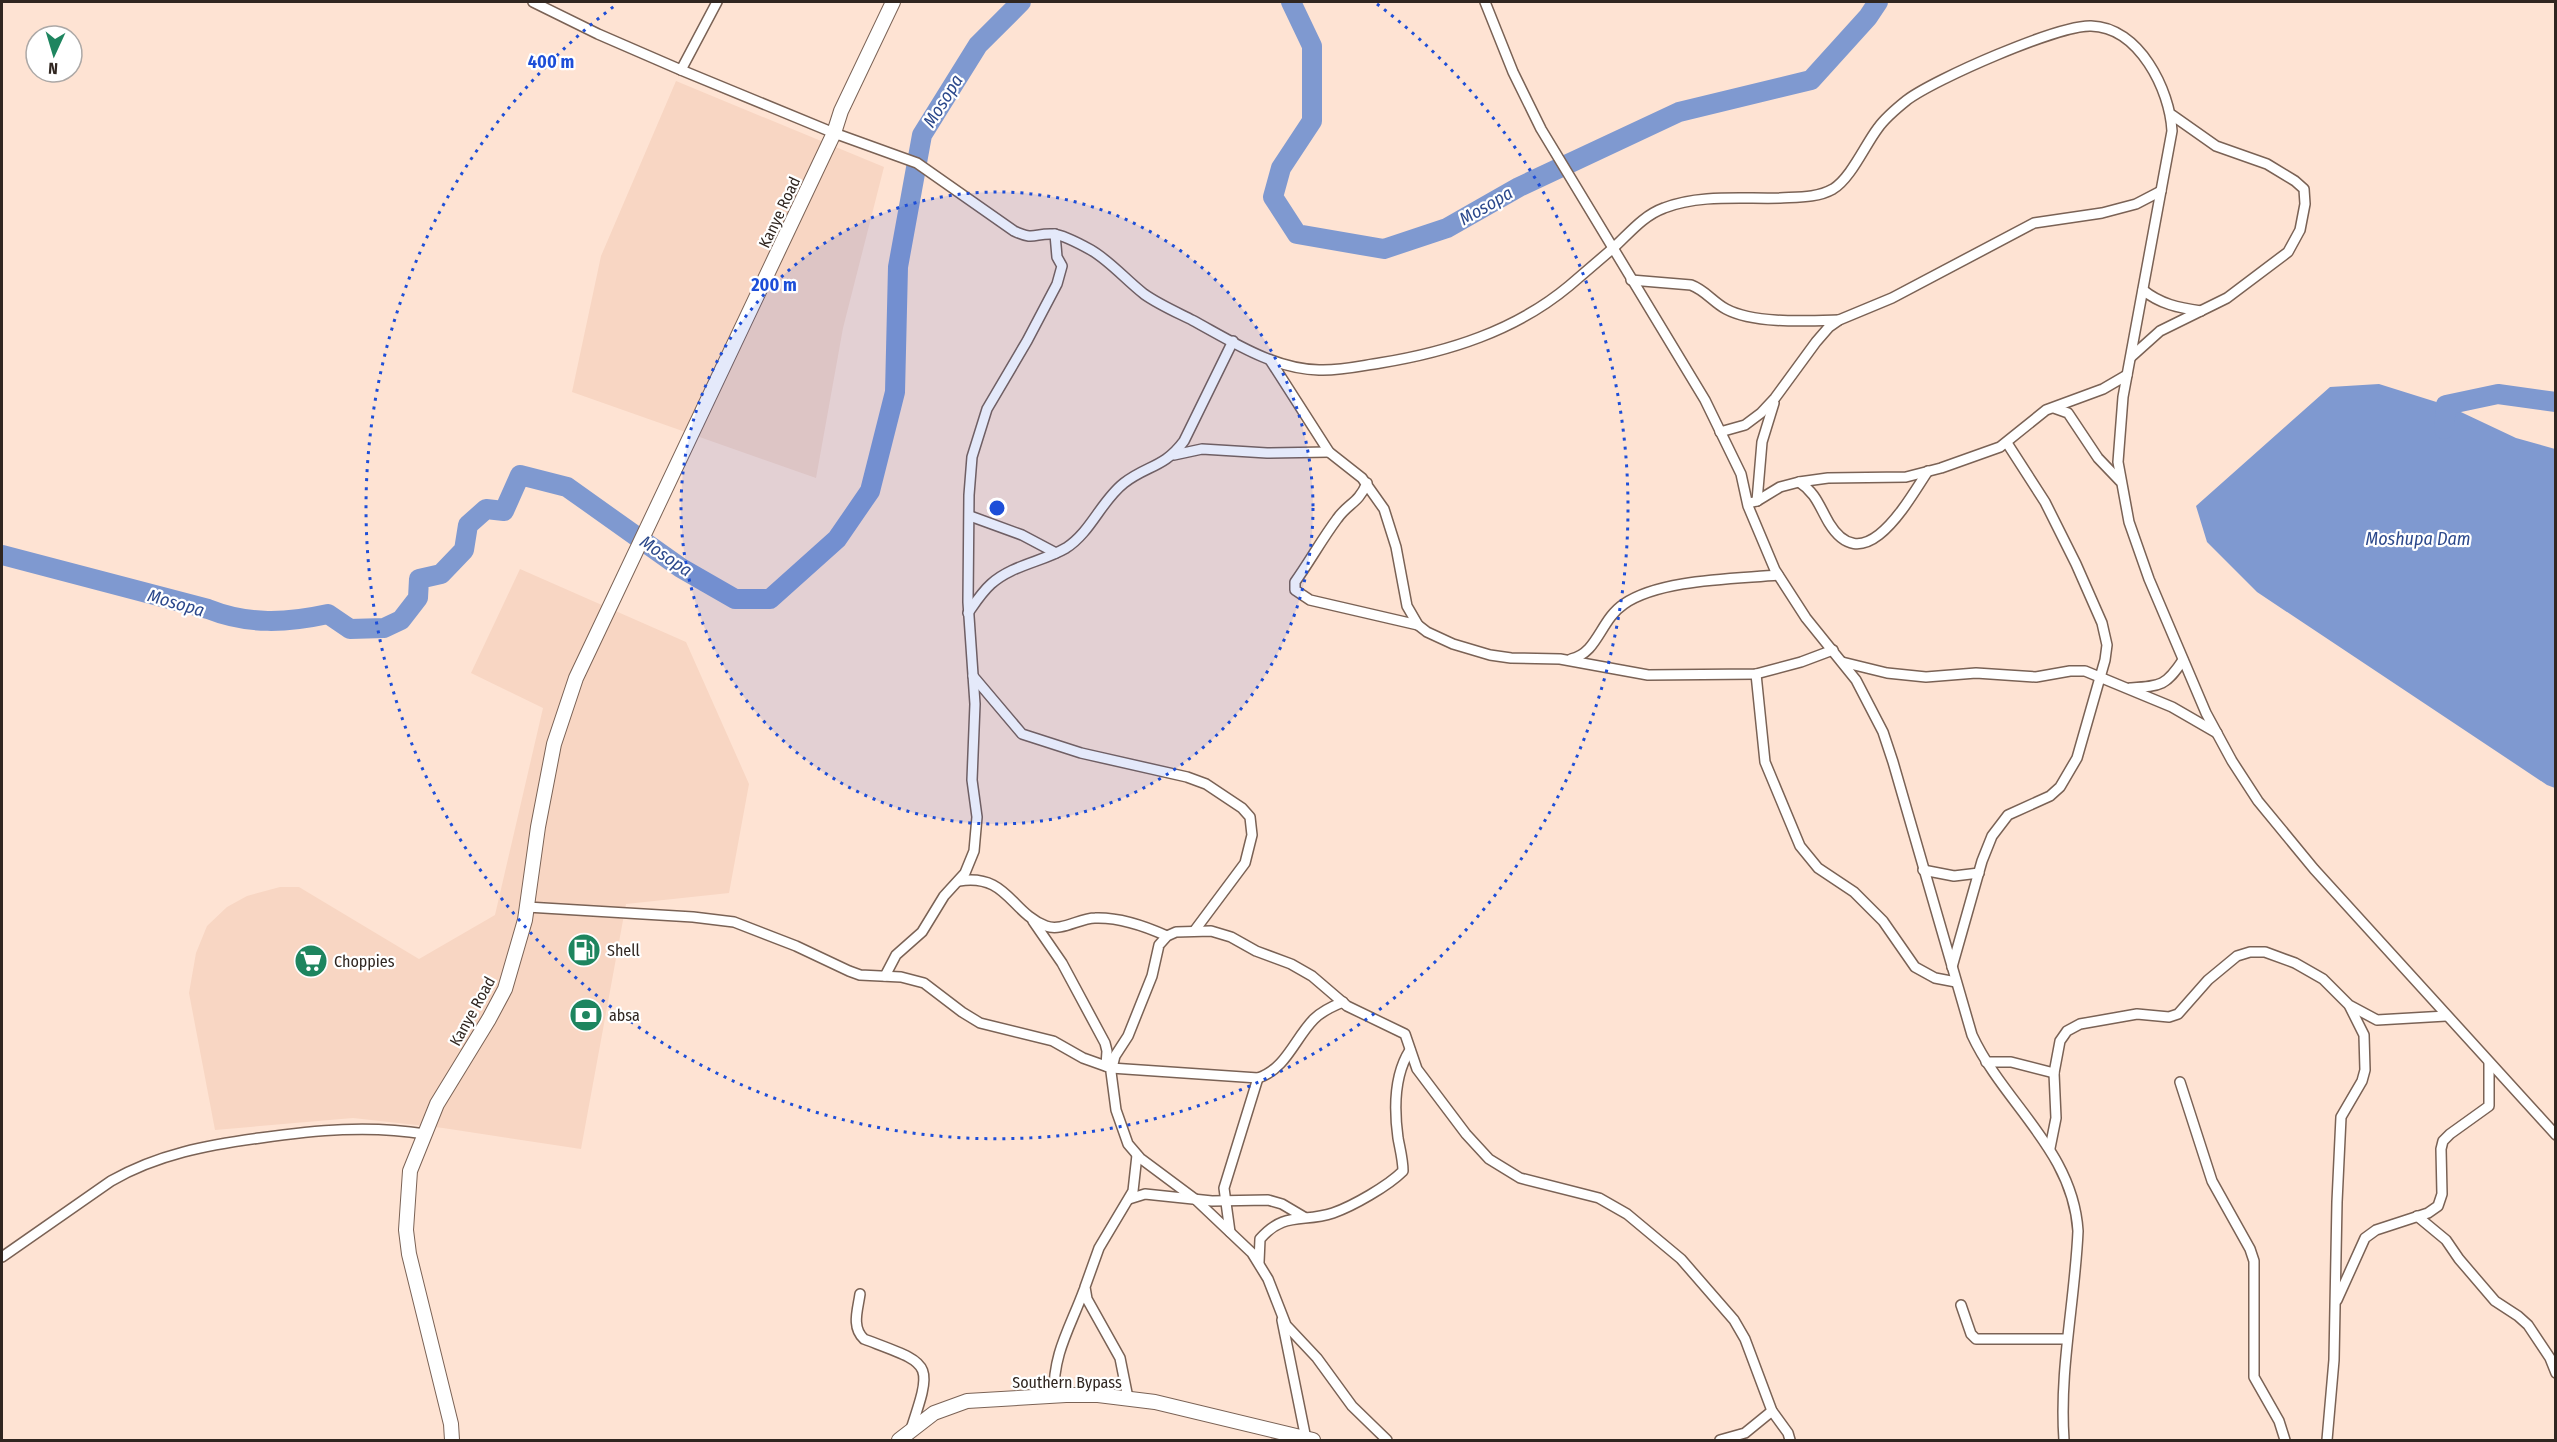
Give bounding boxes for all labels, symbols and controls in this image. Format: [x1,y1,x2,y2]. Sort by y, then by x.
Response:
north arrow [24,24,84,84]
text: 400 m [528,51,574,73]
text: N [48,59,58,78]
water label: Mosopa [918,71,968,131]
street label: Kanye Road [755,174,804,251]
water label: Mosopa [1455,182,1517,230]
text: 200 m [750,274,797,296]
centre of rings [987,498,1007,518]
water label: Moshupa Dam [2365,528,2471,550]
water label: Mosopa [636,531,696,581]
water label: Mosopa [145,584,207,622]
fuel station icon: Shell [566,932,602,968]
place label: Shell [607,941,640,960]
supermarket icon: Choppies [293,943,329,979]
place label: Choppies [334,952,395,971]
street label: Kanye Road [446,973,499,1049]
bank icon: absa [568,997,604,1033]
place label: absa [609,1006,640,1025]
street label: Southern Bypass [1012,1373,1122,1392]

